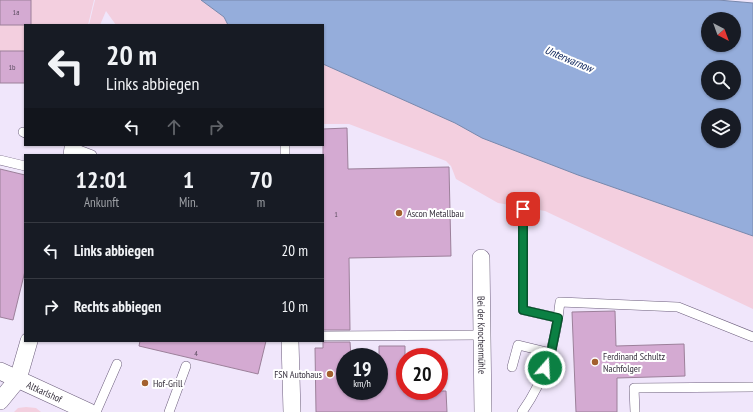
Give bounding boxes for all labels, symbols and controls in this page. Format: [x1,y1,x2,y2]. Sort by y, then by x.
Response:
house number: 1a [13,7,19,17]
north arrow [701,12,741,52]
map controls [701,12,741,148]
text: 20 m [106,36,157,73]
icon: left [40,40,92,92]
water label: Unterwarnow [543,43,597,76]
button: search [701,60,741,100]
house number: 1b [8,62,16,72]
text: Links abbiegen [106,72,199,95]
button: layers [701,108,741,148]
icon: left [121,116,143,138]
icon: ahead [163,116,185,138]
icon: right [205,116,227,138]
text: 12:01 [76,164,127,195]
text: 1 [183,164,194,195]
text: 70 [250,164,273,195]
pin [506,192,540,226]
text: Ankunft [84,194,119,211]
text: Min. [179,194,198,211]
text: m [257,194,265,211]
icon: arrive [512,198,534,220]
place label: Ascon Metallbau [407,207,464,220]
marker: Ascon Metallbau [394,208,404,218]
house number: 1 [334,209,338,219]
icon: left [40,240,62,262]
text: Links abbiegen [74,241,154,260]
text: 20 m [282,241,308,260]
icon: right [40,296,62,318]
street label: Bei der Knochenmühle [475,296,489,374]
text: Rechts abbiegen [74,297,161,316]
text: 10 m [282,297,308,316]
position arrow [524,347,566,389]
house number: 4 [194,348,198,358]
speed limit sign: 20 [396,348,448,400]
place label: Ferdinand Schultz Nachfolger [603,350,665,375]
text: 19 [352,356,372,382]
marker: Ferdinand Schultz Nachfolger [590,357,600,367]
place label: FSN Autohaus [274,368,323,381]
marker: FSN Autohaus [325,369,335,379]
place label: Hof-Grill [153,377,183,390]
text: km/h [353,377,371,390]
street label: Altkarlshof [25,378,65,405]
marker: Hof-Grill [140,378,150,388]

